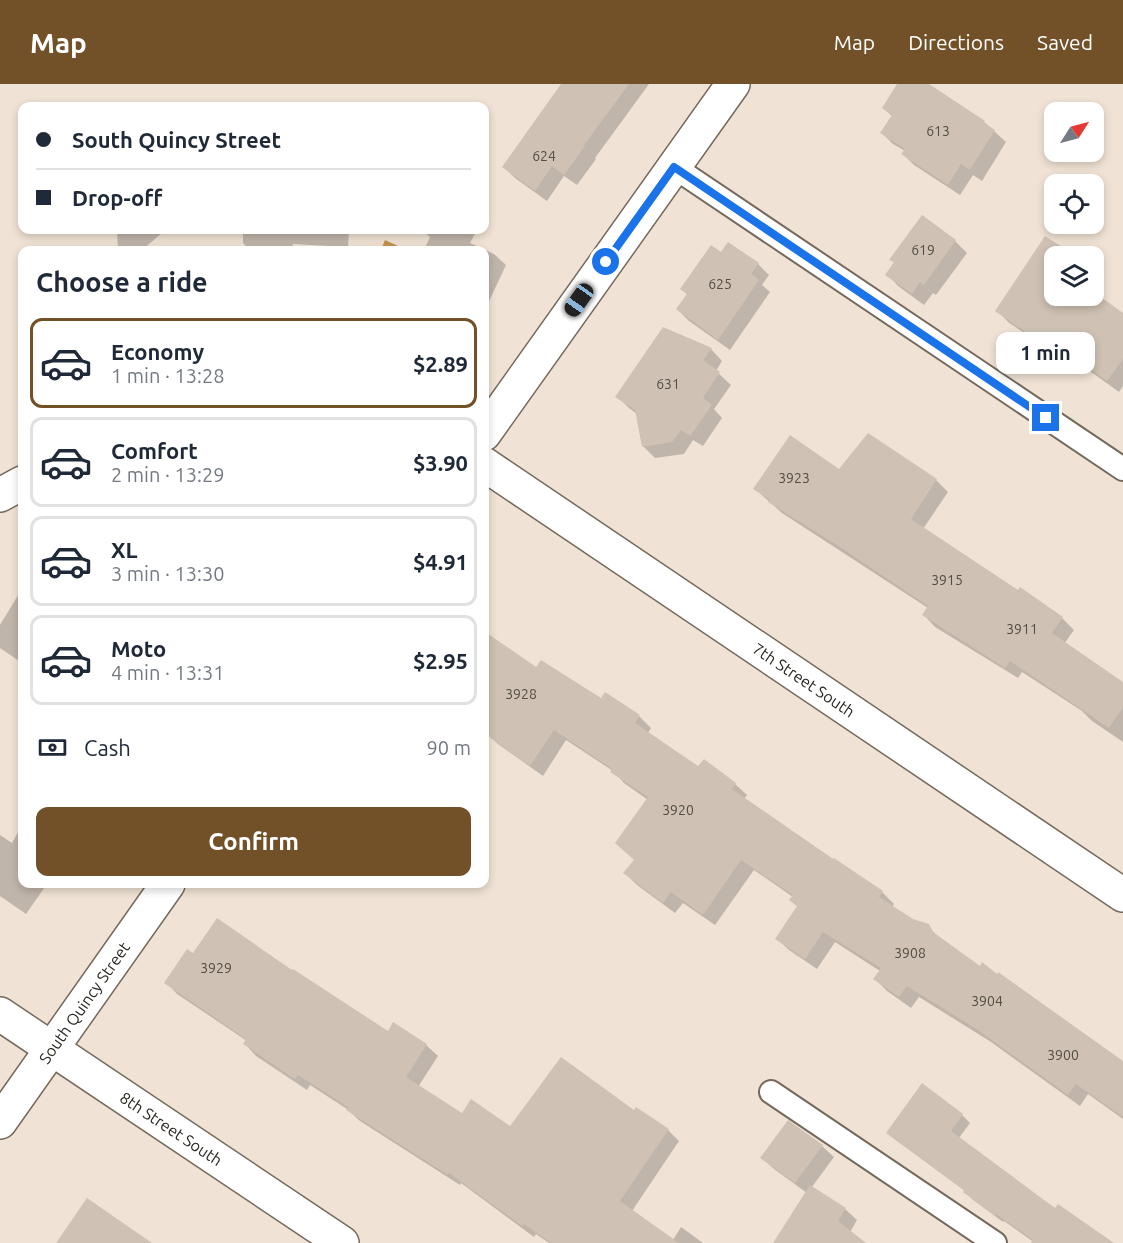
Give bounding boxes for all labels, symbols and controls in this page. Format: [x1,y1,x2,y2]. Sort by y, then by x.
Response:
text: Map [30,27,87,58]
text: Map [834,30,875,54]
text: Directions [908,30,1004,54]
text: Saved [1037,30,1093,54]
north arrow [1044,102,1104,162]
map controls [1044,102,1104,306]
house number: 613 [926,123,950,139]
text: South Quincy Street [72,127,281,152]
house number: 624 [532,148,556,164]
button: locate [1044,174,1104,234]
text: Drop-off [72,185,162,210]
house number: 619 [911,242,935,258]
button: layers [1044,246,1104,306]
route start [592,248,619,275]
text: Choose a ride [36,267,208,297]
house number: 625 [708,276,732,292]
car [561,280,597,320]
callout: 1 min [996,331,1096,373]
icon: car [39,336,93,390]
text: Economy [111,339,204,364]
text: 1 min [1020,341,1071,364]
text: $2.89 [413,351,468,376]
text: 1 min · 13:28 [111,364,225,387]
house number: 631 [656,376,680,392]
route end [1032,404,1059,431]
icon: car [39,435,93,489]
text: Comfort [111,438,198,463]
text: $3.90 [413,450,468,475]
text: 2 min · 13:29 [111,463,225,486]
house number: 3923 [778,470,810,486]
icon: car [39,534,93,588]
text: XL [111,537,138,562]
text: $4.91 [413,549,468,574]
text: 3 min · 13:30 [111,562,225,585]
house number: 3915 [931,572,963,588]
house number: 3911 [1006,621,1038,637]
icon: car [39,633,93,687]
text: Moto [111,636,166,661]
street label: 7th Street South [750,639,858,721]
text: $2.95 [413,648,468,673]
text: 4 min · 13:31 [111,661,225,684]
house number: 3928 [505,686,537,702]
icon: cash [36,731,69,764]
text: Cash [84,735,131,760]
text: 90 m [427,736,471,759]
house number: 3920 [662,802,694,818]
button: Confirm [36,807,471,876]
street label: South Quincy Street [35,938,134,1067]
house number: 3908 [894,945,926,961]
house number: 3929 [200,960,232,976]
house number: 3904 [971,993,1003,1009]
house number: 3900 [1047,1047,1079,1063]
street label: 8th Street South [117,1088,226,1169]

